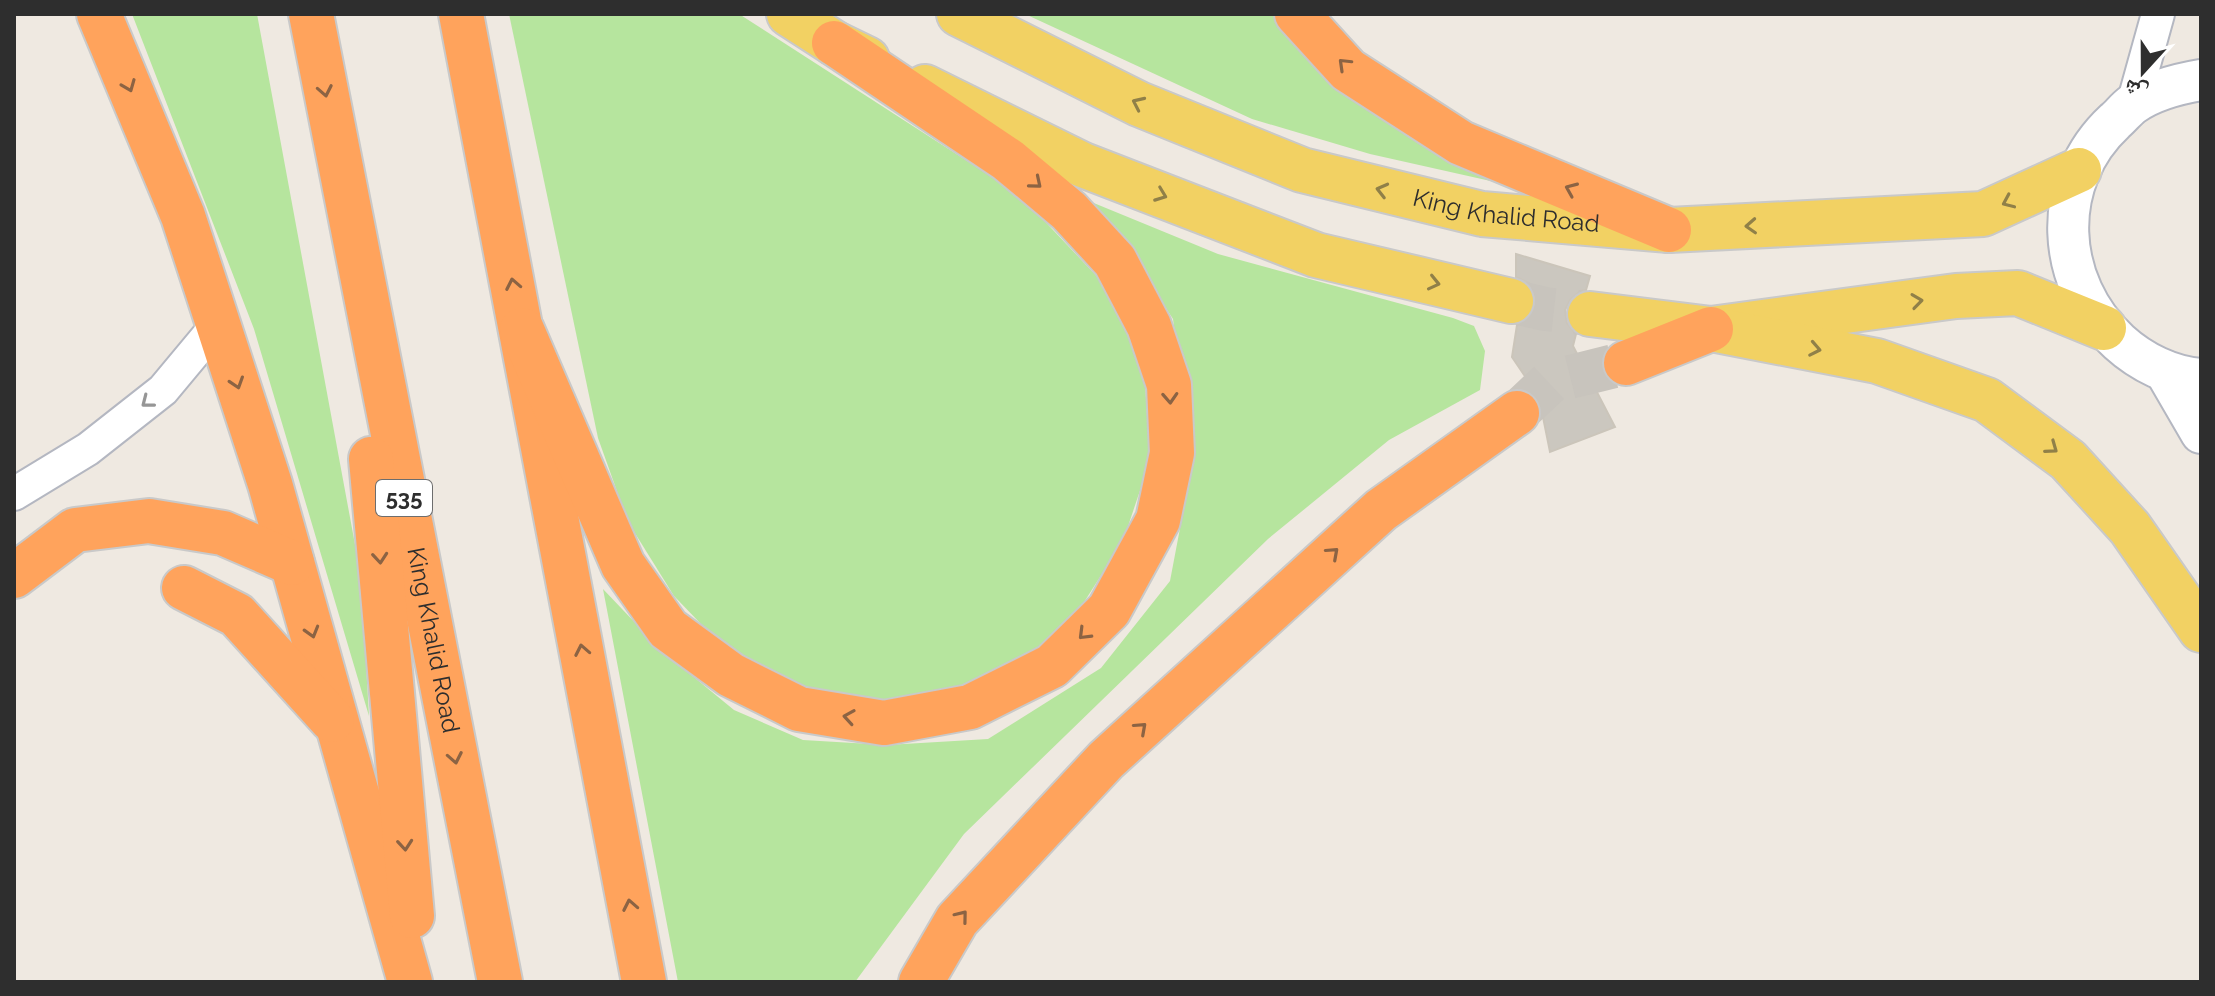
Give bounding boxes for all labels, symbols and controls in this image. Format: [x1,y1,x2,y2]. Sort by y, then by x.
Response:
north arrow [2103,32,2183,112]
one-way arrow [1339,59,1353,74]
text: ش [2120,73,2152,107]
one-way arrow [120,78,136,92]
one-way arrow [316,84,333,97]
one-way arrow [1132,97,1146,113]
one-way arrow [1027,173,1041,188]
one-way arrow [1376,182,1390,199]
one-way arrow [1565,182,1579,199]
street label: King Khalid Road [1410,183,1601,238]
one-way arrow [1153,185,1167,202]
one-way arrow [2002,193,2016,209]
one-way arrow [1744,217,1757,234]
one-way arrow [1427,274,1441,291]
one-way arrow [505,278,522,292]
one-way arrow [1910,293,1924,310]
one-way arrow [1808,340,1821,357]
one-way arrow [228,376,244,389]
one-way arrow [1161,392,1178,405]
one-way arrow [141,393,156,407]
one-way arrow [2043,438,2057,452]
road number: 535 [376,480,432,516]
street label: King Khalid Road [401,545,466,735]
one-way arrow [1324,548,1339,563]
one-way arrow [371,552,388,565]
one-way arrow [302,624,319,638]
one-way arrow [1079,625,1093,639]
one-way arrow [574,643,591,657]
one-way arrow [842,710,856,727]
one-way arrow [1132,723,1146,737]
one-way arrow [446,751,463,765]
one-way arrow [397,839,414,852]
one-way arrow [622,899,639,913]
one-way arrow [952,911,967,925]

